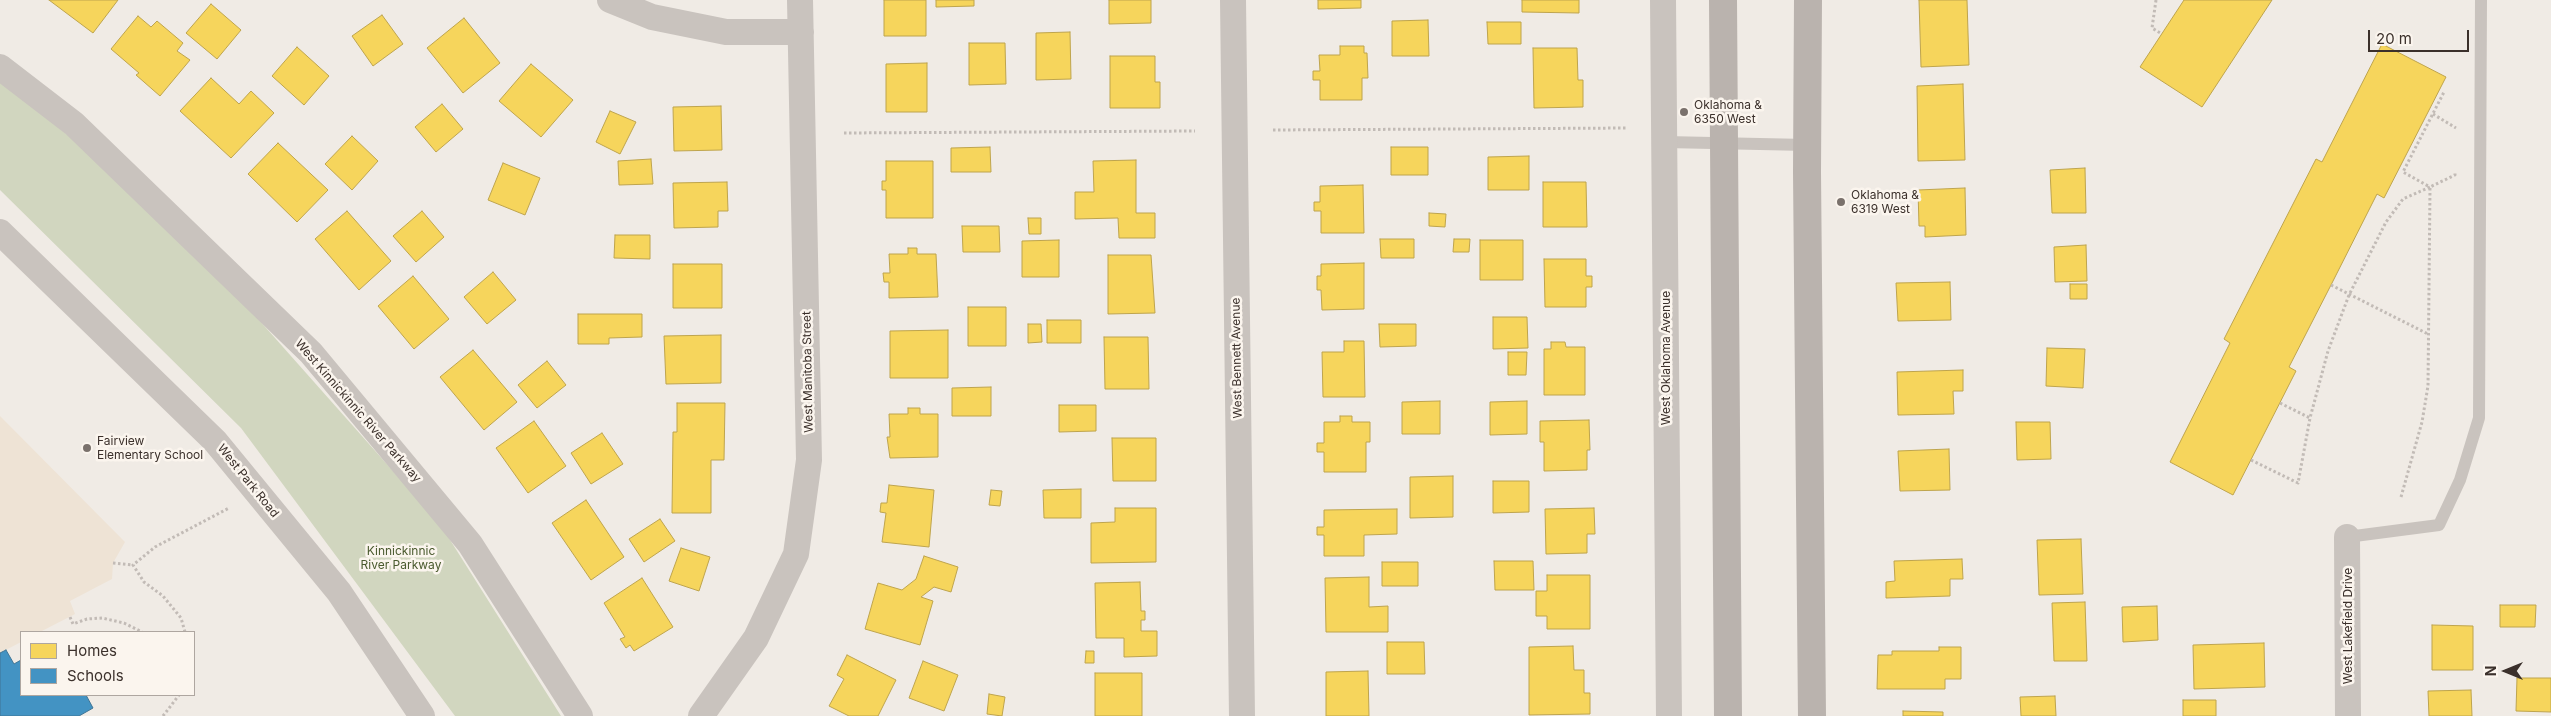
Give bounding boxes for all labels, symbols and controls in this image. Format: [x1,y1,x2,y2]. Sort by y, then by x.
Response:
scale bar [2371,20,2472,52]
text: 20 m [2376,29,2412,48]
place label: Oklahoma & 6350 West [1694,98,1762,126]
marker: Oklahoma & 6350 West [1678,106,1690,118]
place label: Oklahoma & 6319 West [1851,188,1919,216]
marker: Oklahoma & 6319 West [1835,196,1847,208]
street label: West Oklahoma Avenue [1659,291,1673,425]
street label: West Bennett Avenue [1229,297,1245,419]
street label: West Manitoba Street [800,311,816,433]
street label: West Kinnickinnic River Parkway [292,337,424,485]
place label: Fairview Elementary School [97,434,203,462]
marker: Fairview Elementary School [81,442,93,454]
street label: West Park Road [214,442,282,520]
park label: Kinnickinnic River Parkway [361,544,441,572]
street label: West Lakefield Drive [2341,568,2355,684]
legend [20,631,195,696]
text: Homes [67,641,117,660]
north arrow [2481,646,2531,696]
text: Schools [67,666,124,685]
text: N [2482,666,2499,676]

